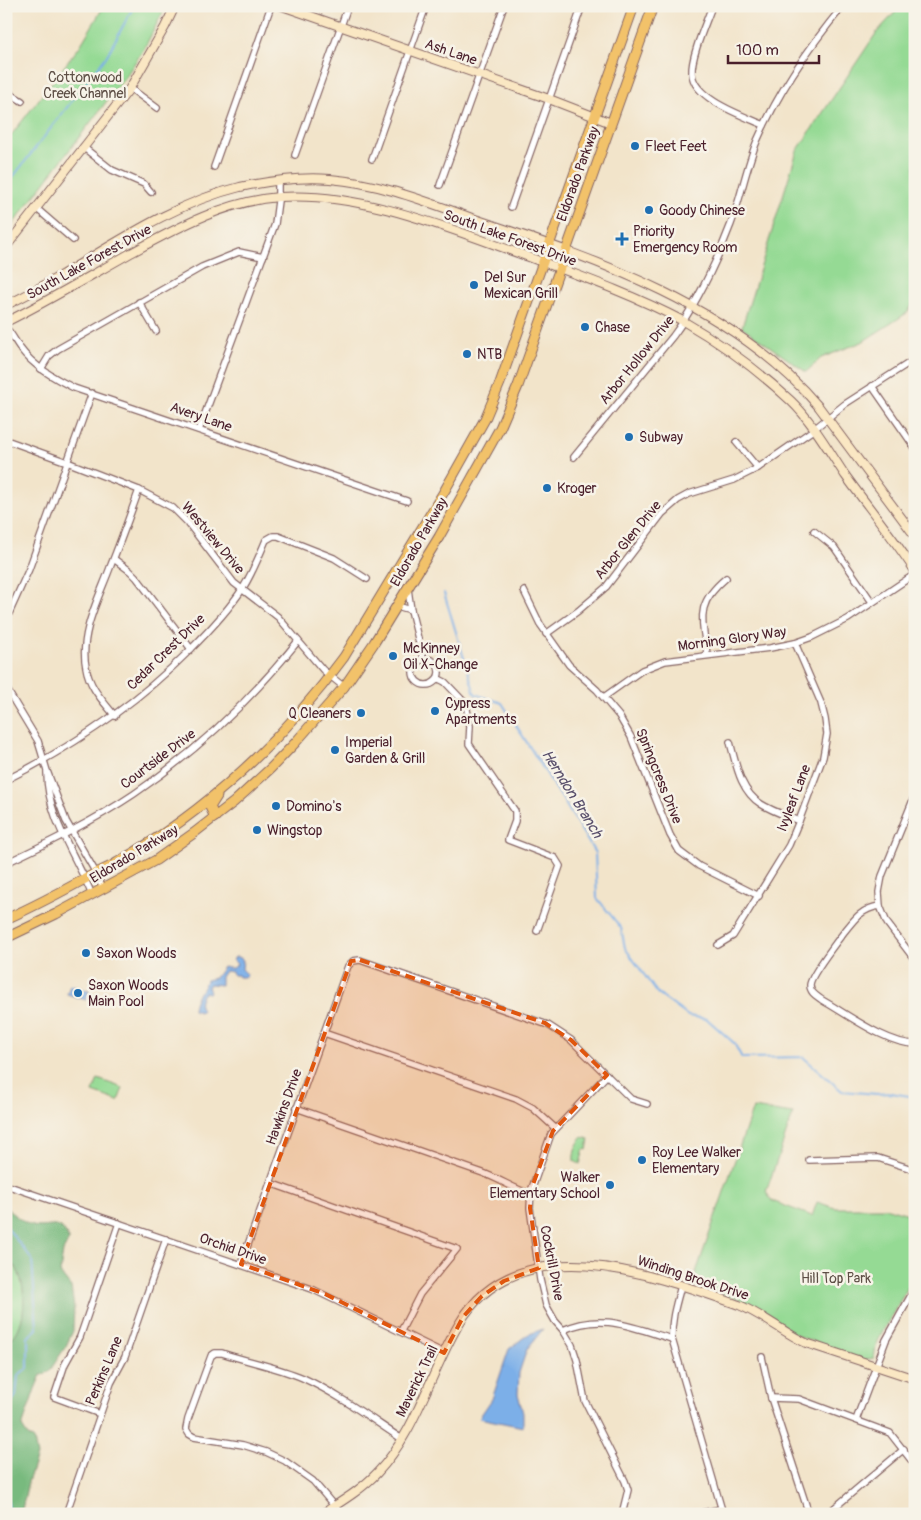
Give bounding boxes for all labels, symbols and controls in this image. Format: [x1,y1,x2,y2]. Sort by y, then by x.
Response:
scale bar [728,32,820,64]
street label: Ash Lane [423,35,479,69]
text: 100 m [736,41,779,60]
park label: Cottonwood Creek Channel [43,69,127,102]
street label: Eldorado Parkway [553,124,603,224]
place label: Fleet Feet [645,138,707,155]
marker: Fleet Feet [629,140,641,152]
place label: Goody Chinese [659,202,745,219]
marker: Goody Chinese [643,204,655,216]
street label: South Lake Forest Drive [441,206,579,270]
street label: South Lake Forest Drive [24,221,154,303]
place label: Priority Emergency Room [633,223,737,256]
marker: Priority Emergency Room [615,232,629,246]
place label: Del Sur Mexican Grill [484,269,558,302]
marker: Del Sur Mexican Grill [468,279,480,291]
street label: Arbor Hollow Drive [596,312,678,408]
place label: Chase [595,319,630,336]
marker: Chase [579,321,591,333]
place label: NTB [477,346,502,363]
marker: NTB [461,348,473,360]
street label: Avery Lane [168,398,234,436]
place label: Subway [639,429,683,446]
marker: Subway [623,431,635,443]
place label: Kroger [557,480,597,497]
marker: Kroger [541,482,553,494]
street label: Eldorado Parkway [387,495,451,589]
street label: Arbor Glen Drive [591,497,665,583]
street label: Westview Drive [178,499,248,578]
street label: Cedar Crest Drive [123,610,209,694]
street label: Morning Glory Way [677,623,787,655]
place label: McKinney Oil X-Change [403,640,478,673]
marker: McKinney Oil X-Change [387,650,399,662]
place label: Cypress Apartments [445,695,517,728]
place label: Q Cleaners [288,705,352,722]
marker: Cypress Apartments [429,705,441,717]
marker: Q Cleaners [355,707,367,719]
street label: Courtside Drive [117,725,199,793]
street label: Springcress Drive [632,726,686,826]
place label: Imperial Garden & Grill [345,734,425,767]
marker: Imperial Garden & Grill [329,744,341,756]
water label: Herndon Branch [537,746,607,842]
street label: Ivyleaf Lane [773,762,815,834]
place label: Domino's [286,798,342,815]
marker: Domino's [270,800,282,812]
street label: Eldorado Parkway [87,821,181,887]
place label: Wingstop [267,822,323,839]
marker: Wingstop [251,824,263,836]
place label: Saxon Woods [96,945,177,962]
marker: Saxon Woods [80,947,92,959]
place label: Saxon Woods Main Pool [88,977,169,1010]
marker: Saxon Woods Main Pool [72,987,84,999]
street label: Hawkins Drive [262,1066,306,1147]
place label: Roy Lee Walker Elementary [652,1144,741,1177]
marker: Roy Lee Walker Elementary [636,1154,648,1166]
place label: Walker Elementary School [489,1169,600,1202]
marker: Walker Elementary School [604,1179,616,1191]
street label: Cockrill Drive [536,1224,568,1302]
street label: Orchid Drive [197,1230,269,1268]
street label: Winding Brook Drive [635,1252,751,1304]
park label: Hill Top Park [801,1270,871,1287]
street label: Perkins Lane [82,1334,126,1408]
street label: Maverick Trail [392,1342,442,1420]

